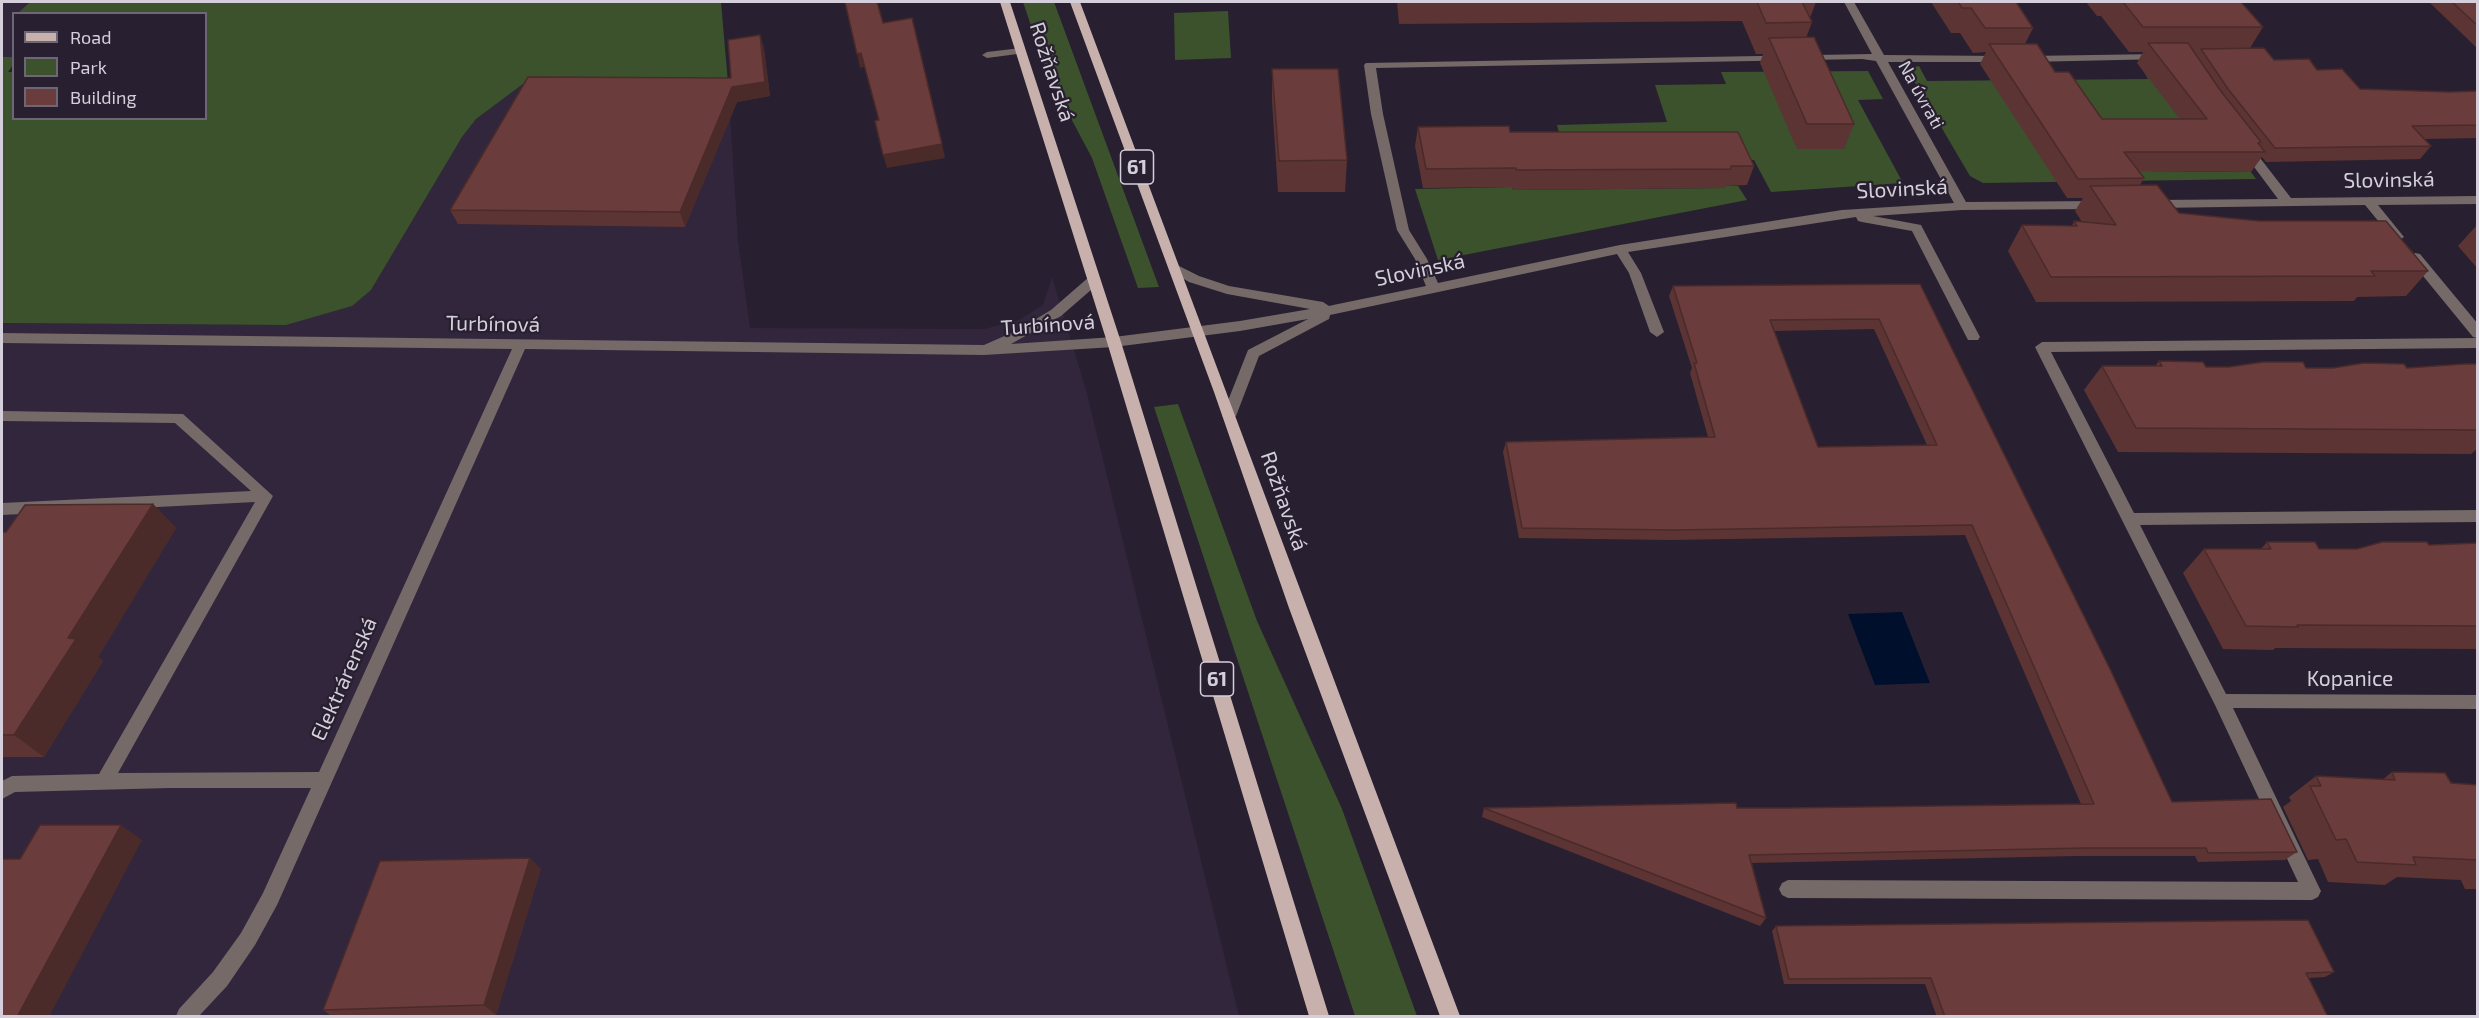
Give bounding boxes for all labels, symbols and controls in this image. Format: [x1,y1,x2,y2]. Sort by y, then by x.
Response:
legend [12,12,207,120]
street label: Rožňavská [1024,19,1080,125]
text: Road [70,26,111,48]
text: Park [70,56,107,78]
street label: Na úvrati [1893,57,1949,133]
text: Building [70,86,137,108]
road number: 61 [1120,150,1154,184]
street label: Slovinská [2343,167,2435,193]
street label: Slovinská [1856,174,1948,204]
street label: Slovinská [1373,248,1467,292]
street label: Turbínová [1000,309,1096,341]
street label: Turbínová [446,311,540,337]
street label: Rožňavská [1255,448,1313,554]
street label: Elektrárenská [306,613,382,745]
road number: 61 [1200,662,1234,696]
street label: Kopanice [2307,666,2393,692]

